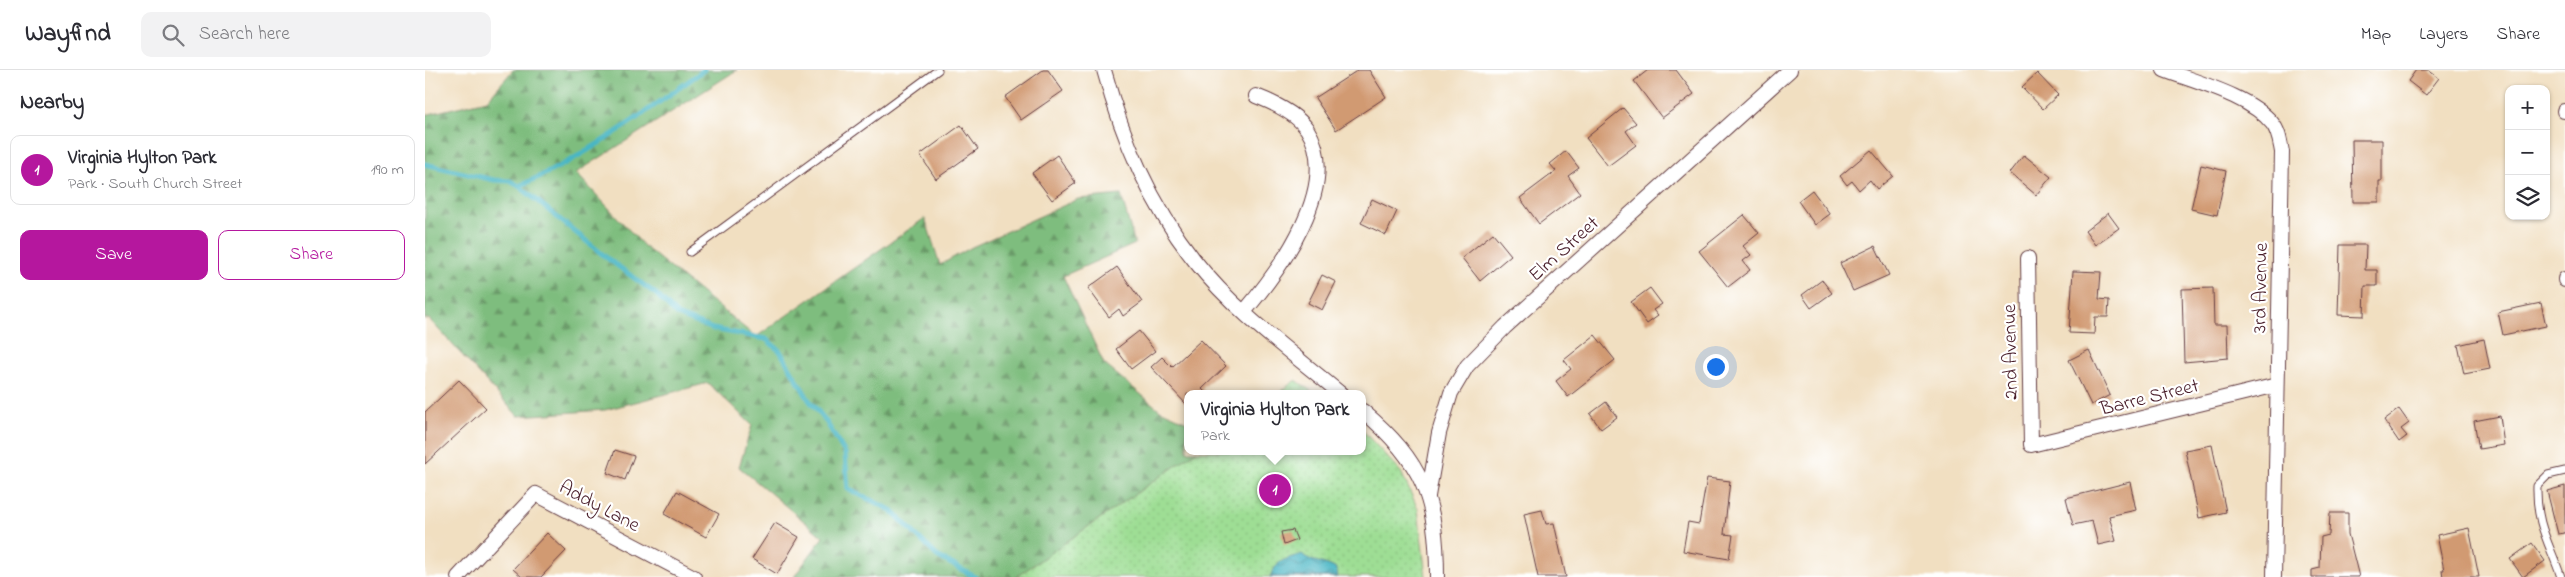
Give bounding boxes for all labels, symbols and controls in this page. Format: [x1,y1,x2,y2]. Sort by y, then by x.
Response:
search box [141,12,491,57]
text: Wayfind [25,17,111,52]
icon: search [159,21,187,49]
text: Search here [199,21,290,48]
text: Map [2361,22,2391,48]
text: Layers [2419,22,2469,48]
text: Share [2497,22,2540,48]
map controls [2505,85,2550,220]
button: + [2505,85,2550,130]
text: Nearby [20,88,84,118]
button: − [2505,130,2550,175]
text: Virginia Hylton Park [68,145,216,172]
text: 1 [34,158,40,182]
text: 190 m [371,158,404,182]
text: Park · South Church Street [68,172,242,196]
button: layers [2505,175,2550,220]
street label: Elm Street [1523,210,1607,290]
button: Save [20,230,208,280]
button: Share [218,230,405,280]
street label: 3rd Avenue [2246,243,2277,334]
street label: 2nd Avenue [1996,304,2027,400]
your location [1703,354,1729,380]
street label: Barre Street [2096,372,2202,425]
popup [1184,390,1366,455]
text: Virginia Hylton Park [1201,397,1349,424]
text: Park [1201,424,1230,448]
pin: 1 [1259,471,1291,509]
street label: Addy Lane [553,474,644,541]

